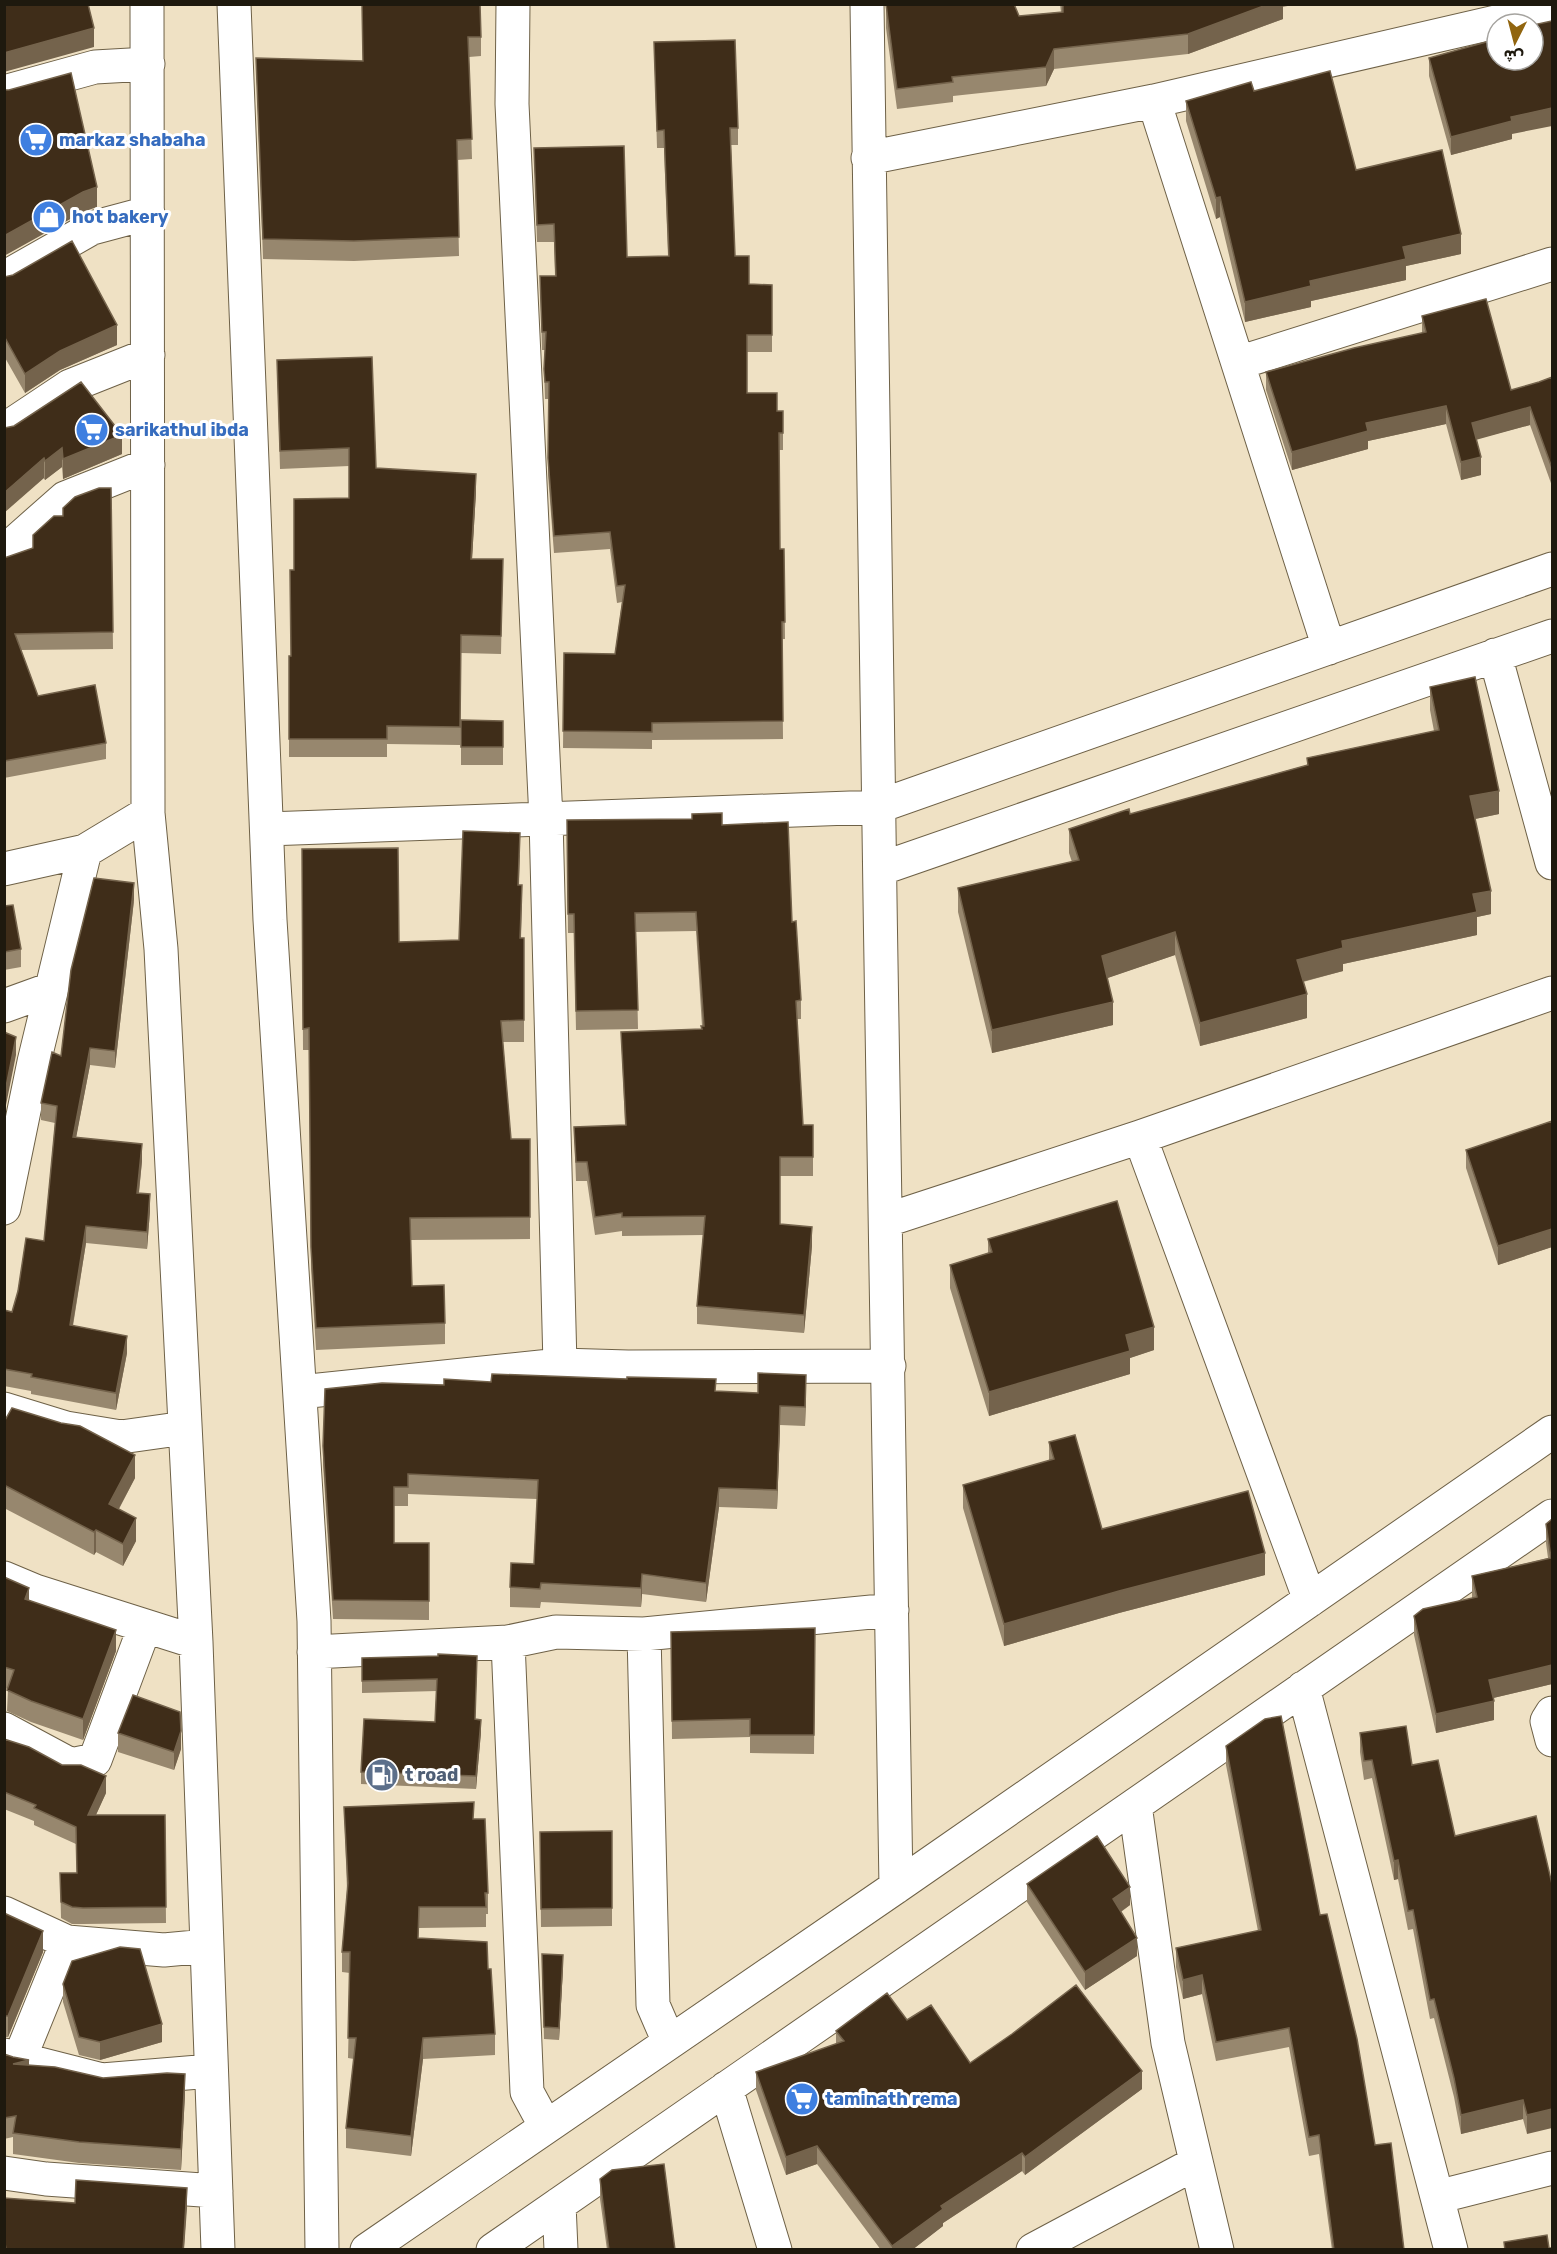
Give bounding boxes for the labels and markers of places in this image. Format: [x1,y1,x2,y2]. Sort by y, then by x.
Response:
supermarket icon: markaz shabaha [18,122,54,158]
place label: markaz shabaha [59,129,206,151]
shop icon: hot bakery [31,199,67,235]
place label: hot bakery [72,206,169,228]
supermarket icon: sarikathul ibda [74,412,110,448]
place label: sarikathul ibda [115,419,249,441]
fuel station icon: t road [364,1757,400,1793]
place label: t road [405,1764,458,1786]
supermarket icon: taminath rema [784,2081,820,2117]
place label: taminath rema [825,2088,958,2110]

